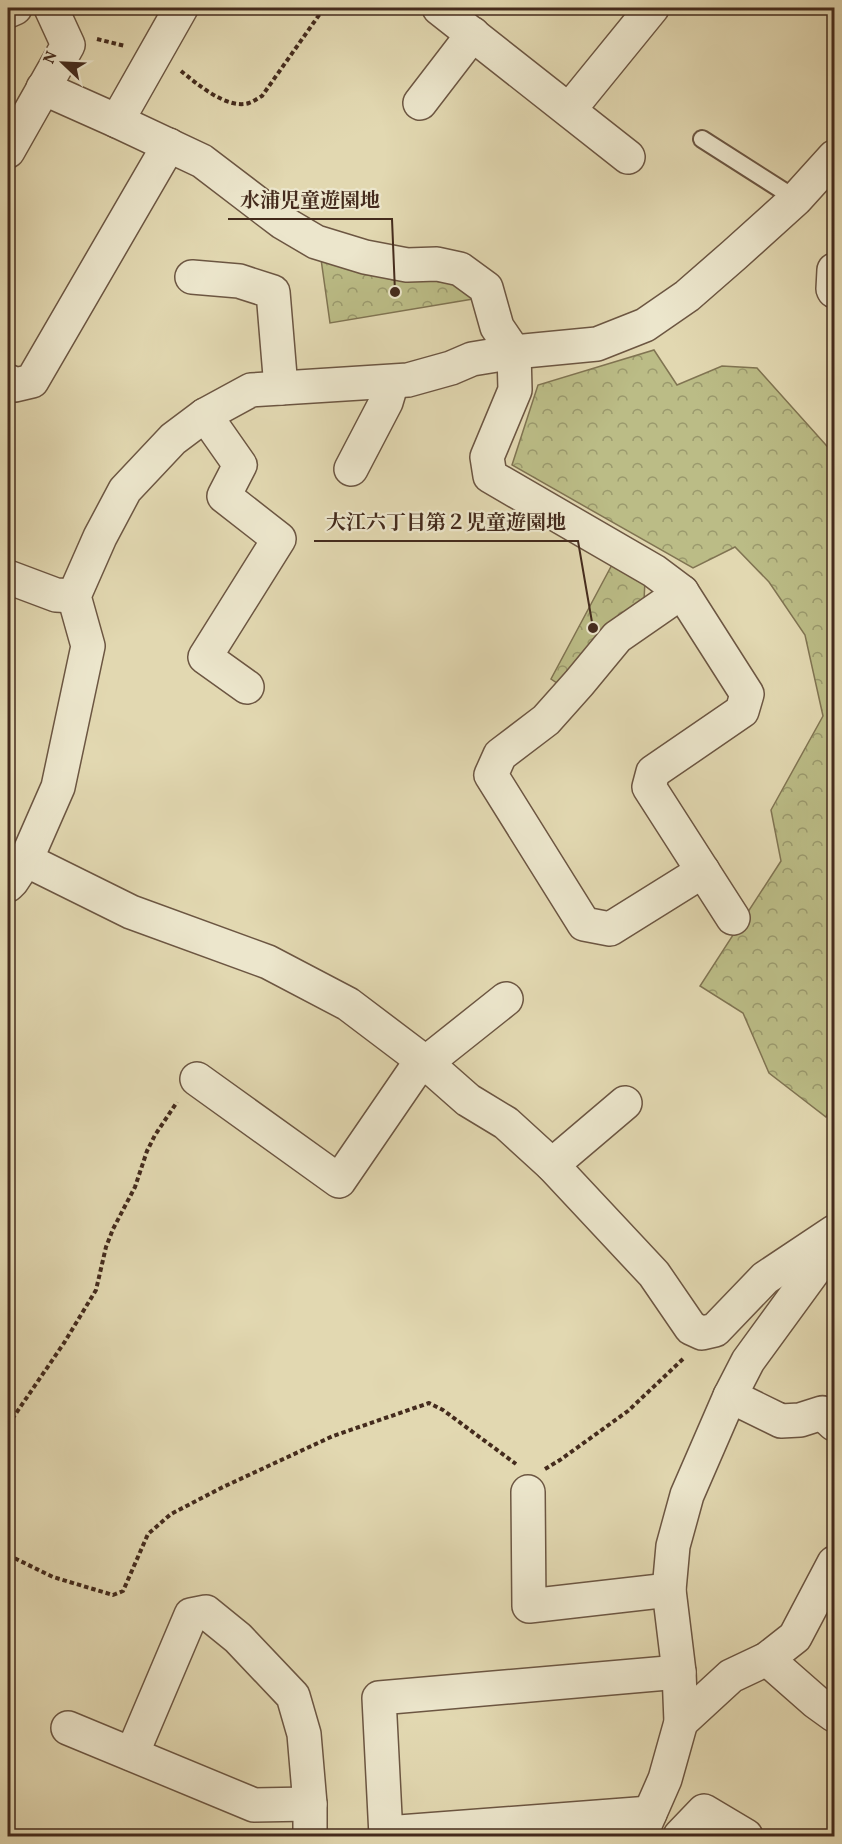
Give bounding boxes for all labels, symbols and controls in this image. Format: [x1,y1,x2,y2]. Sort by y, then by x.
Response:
north arrow [33,33,93,93]
text: N [39,48,64,68]
callout: 水浦児童遊園地 [228,181,392,219]
text: 水浦児童遊園地 [240,188,380,216]
callout: 大江六丁目第２児童遊園地 [314,503,578,541]
text: 大江六丁目第２児童遊園地 [326,510,566,538]

